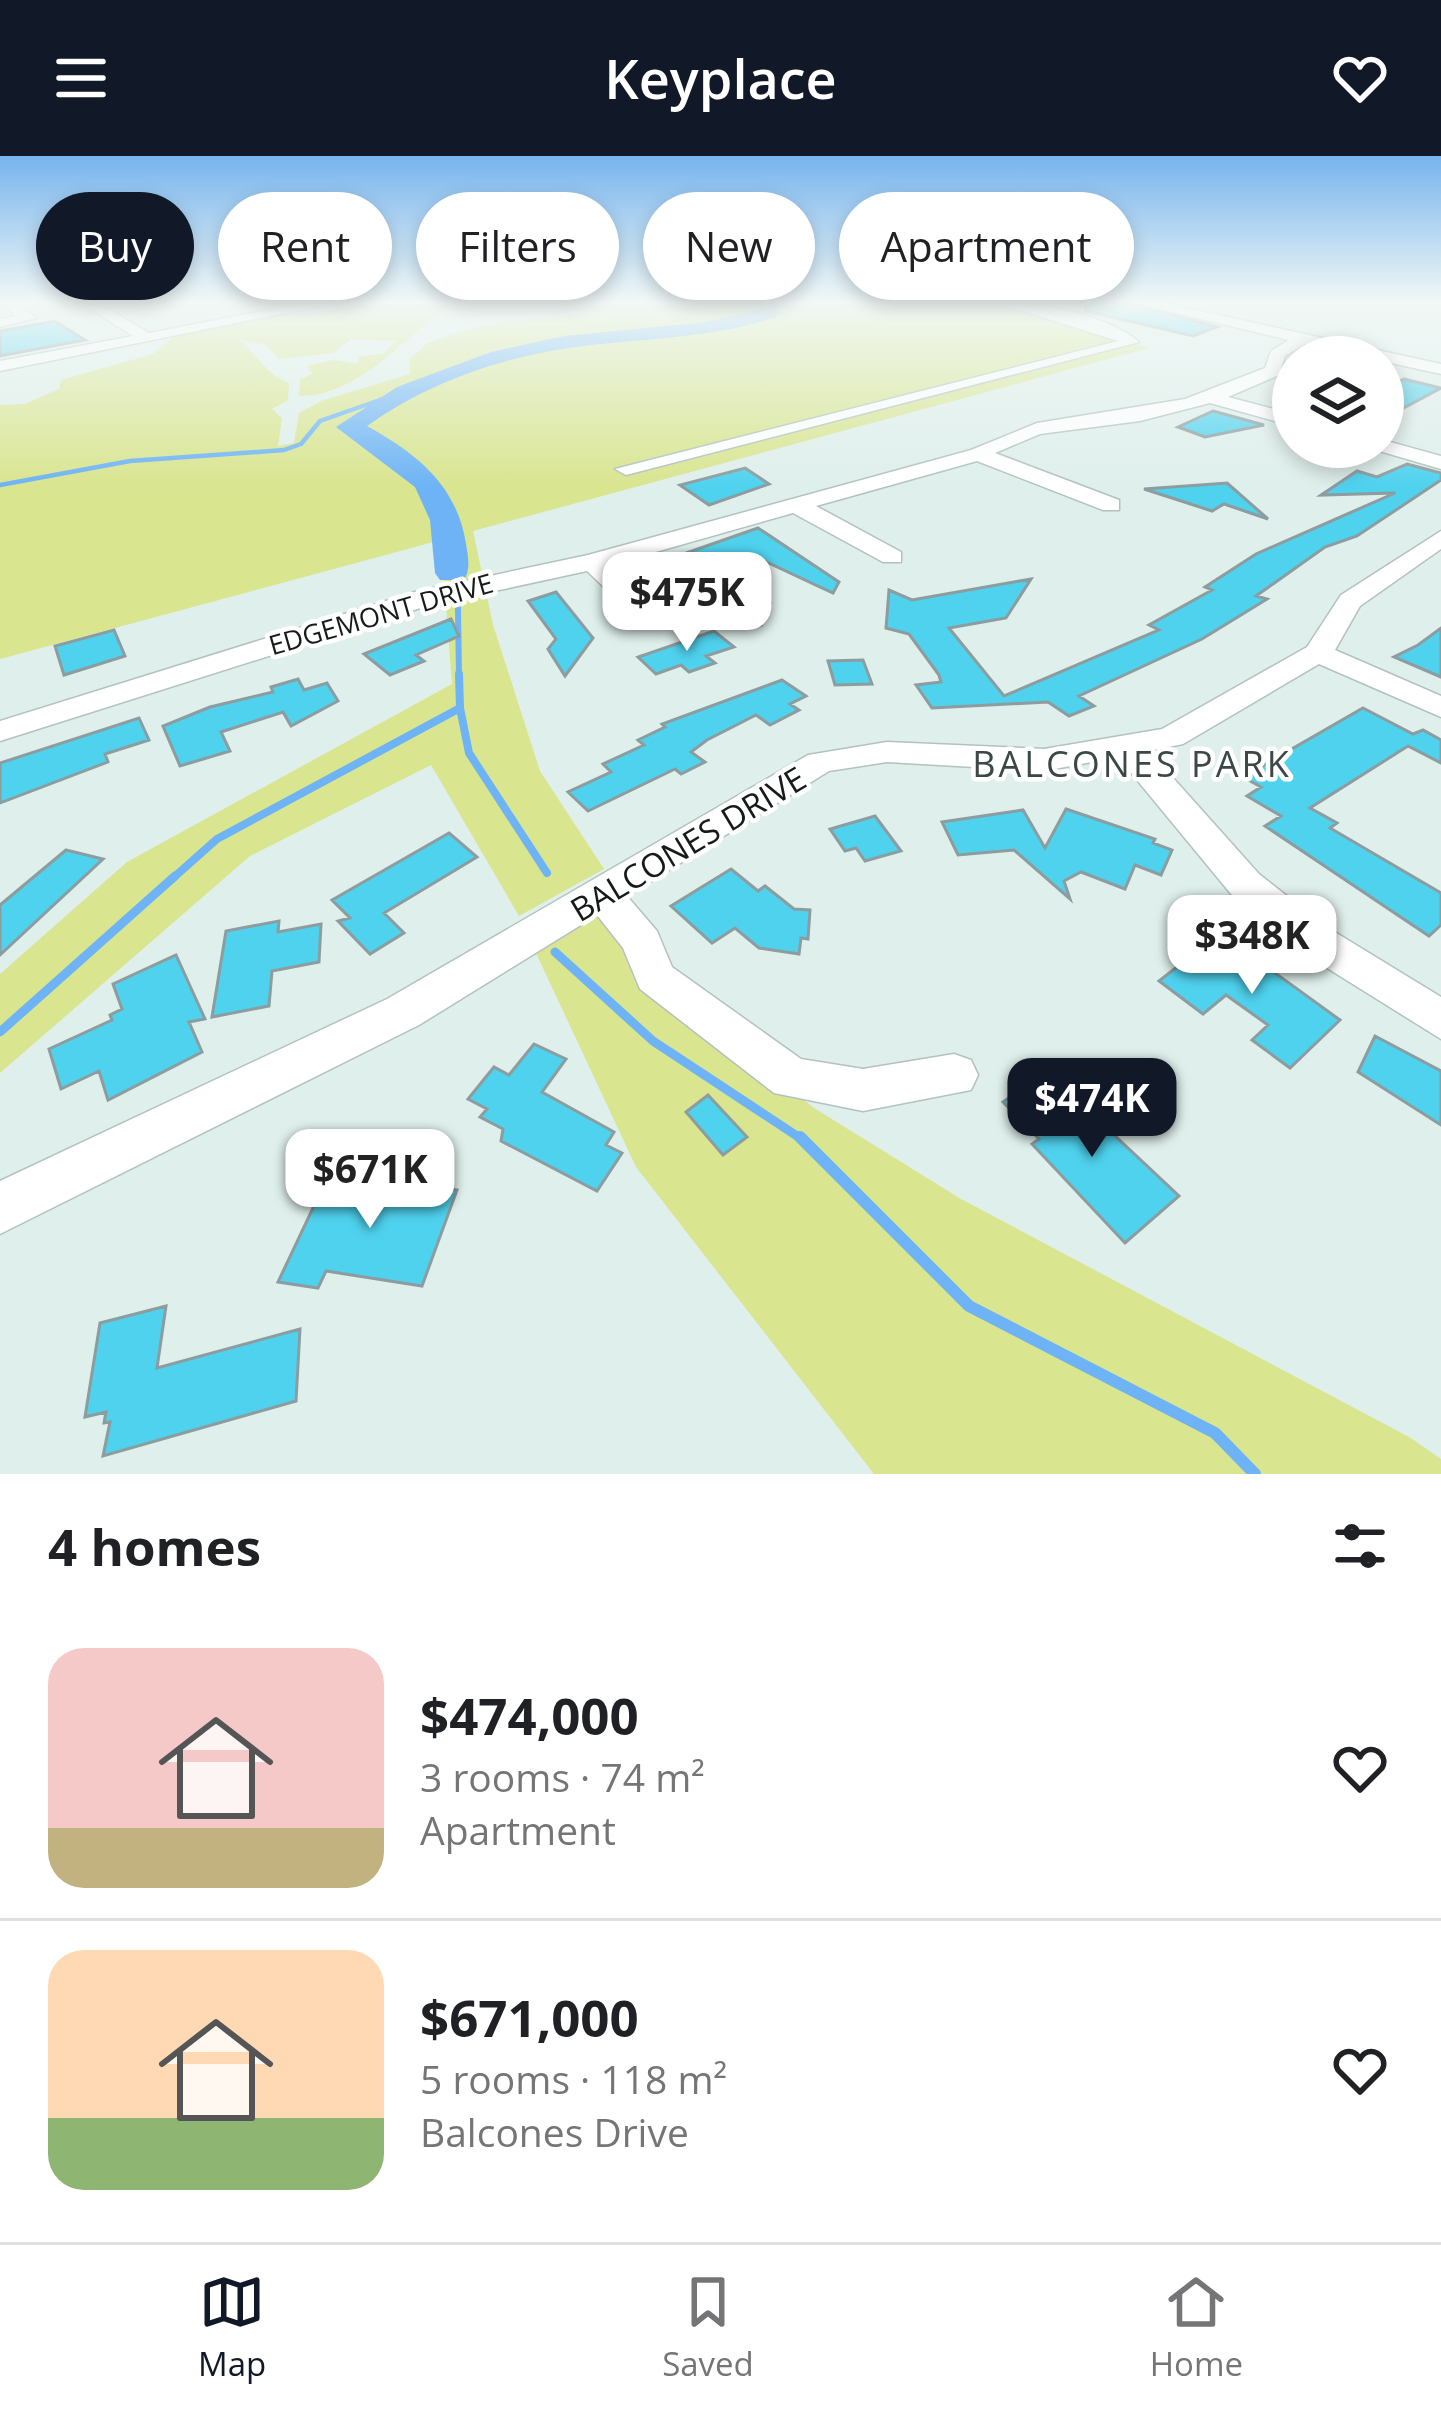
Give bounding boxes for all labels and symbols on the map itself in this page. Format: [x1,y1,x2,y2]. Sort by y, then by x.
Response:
pin: $475K [603,552,771,654]
street label: EDGEMONT DRIVE [264,564,497,663]
district label: BALCONES PARK [972,739,1292,788]
street label: BALCONES DRIVE [562,755,814,932]
pin: $348K [1168,895,1336,997]
pin: $474K [1008,1058,1176,1160]
pin: $671K [286,1129,454,1231]

